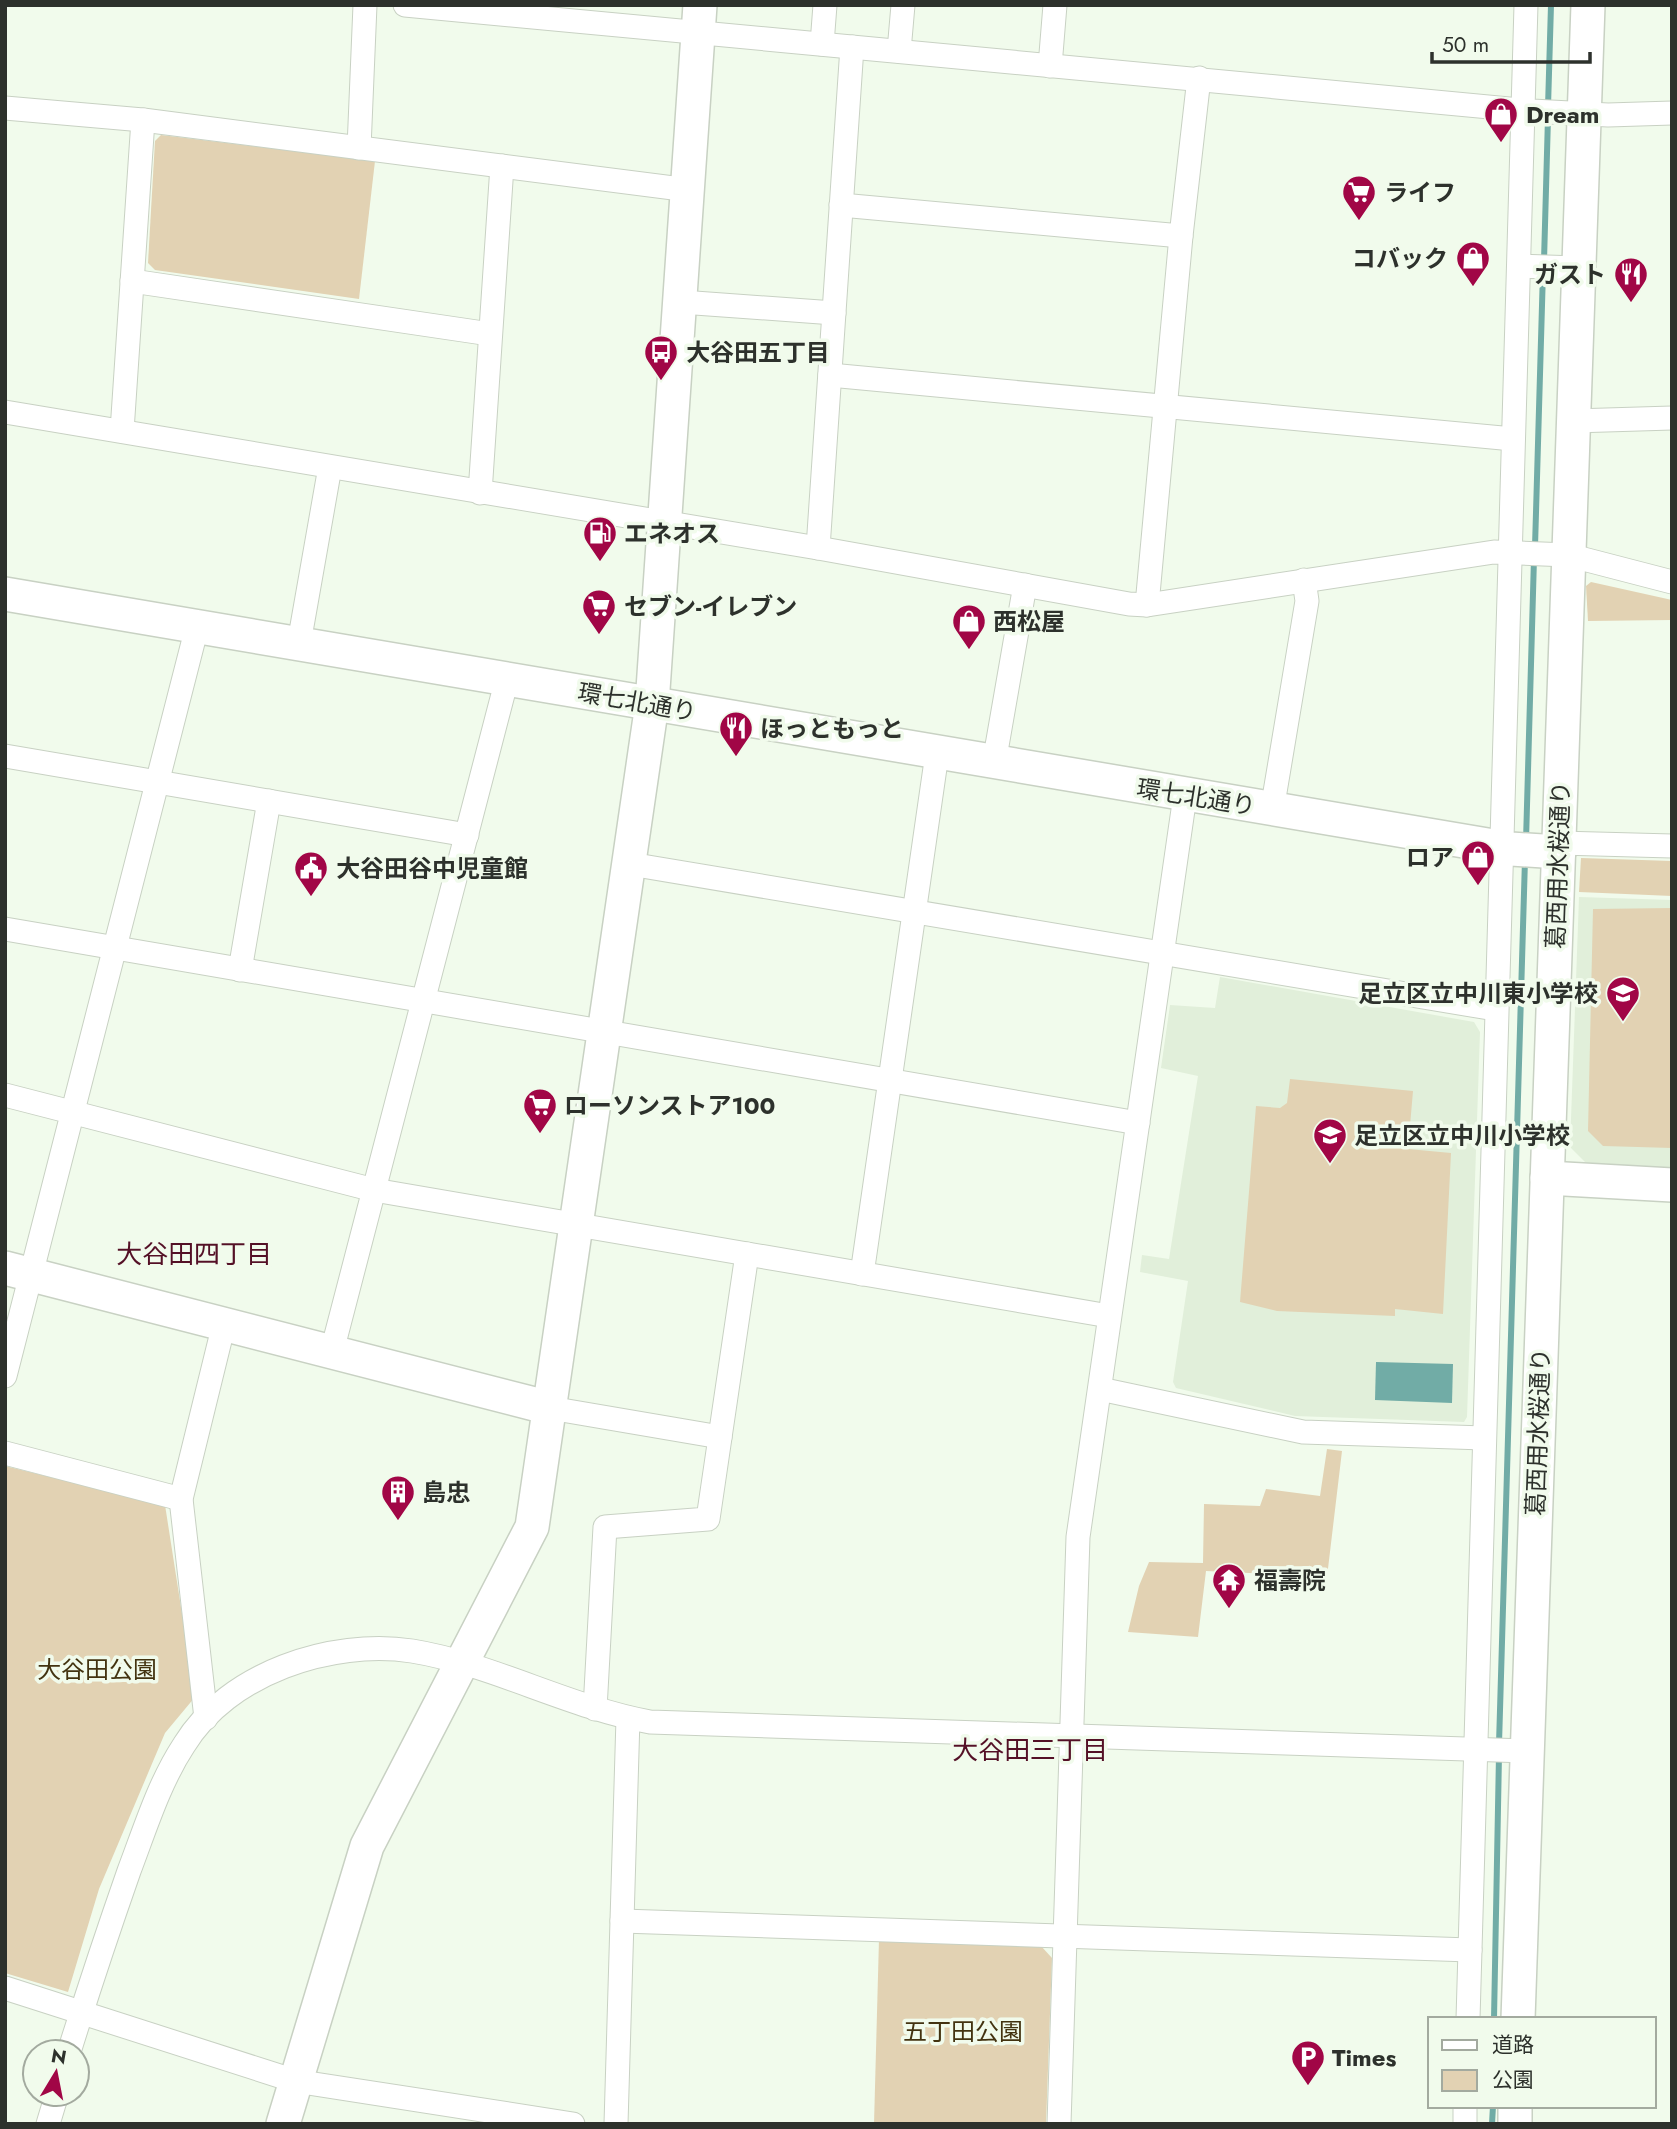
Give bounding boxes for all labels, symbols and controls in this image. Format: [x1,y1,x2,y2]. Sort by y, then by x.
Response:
scale bar [1432,21,1590,65]
text: 50 m [1442,30,1489,60]
shop icon: Dream [1482,95,1520,144]
place label: Dream [1526,97,1599,132]
supermarket icon: ライフ [1340,173,1378,222]
place label: ライフ [1384,175,1456,210]
shop icon: コバック [1454,239,1492,288]
place label: コバック [1352,241,1448,276]
restaurant icon: ガスト [1612,255,1650,304]
place label: ガスト [1534,257,1606,292]
bus stop icon: 大谷田五丁目 [642,333,680,382]
place label: 大谷田五丁目 [686,335,830,370]
fuel station icon: エネオス [581,514,619,563]
place label: エネオス [624,516,720,551]
supermarket icon: セブン-イレブン [580,587,618,636]
place label: セブン-イレブン [624,589,797,624]
shop icon: 西松屋 [950,602,988,651]
place label: 西松屋 [993,604,1065,639]
street label: 環七北通り [575,674,699,730]
restaurant icon: ほっともっと [717,709,755,758]
place label: ほっともっと [760,711,904,746]
street label: 環七北通り [1134,770,1258,824]
street label: 葛西用水桜通り [1538,780,1578,950]
shop icon: ロア [1459,838,1497,887]
place label: ロア [1406,840,1454,875]
public building icon: 大谷田谷中児童館 [292,849,330,898]
place label: 大谷田谷中児童館 [336,851,528,886]
school or university icon: 足立区立中川東小学校 [1604,974,1642,1023]
place label: 足立区立中川東小学校 [1358,976,1598,1011]
supermarket icon: ローソンストア100 [521,1086,559,1135]
place label: ローソンストア100 [564,1088,776,1123]
school or university icon: 足立区立中川小学校 [1311,1116,1349,1165]
place label: 足立区立中川小学校 [1354,1118,1570,1153]
district label: 大谷田四丁目 [116,1235,272,1273]
street label: 葛西用水桜通り [1518,1347,1558,1517]
building icon: 島忠 [379,1473,417,1522]
place label: 島忠 [422,1475,470,1510]
temple icon: 福壽院 [1210,1561,1248,1610]
place label: 福壽院 [1254,1563,1326,1598]
park label: 大谷田公園 [37,1652,157,1687]
district label: 大谷田三丁目 [952,1731,1108,1769]
park label: 五丁田公園 [903,2014,1023,2049]
legend [1428,2017,1656,2108]
text: 道路 [1492,2030,1534,2060]
north arrow [21,2038,91,2108]
parking icon: Times [1289,2038,1327,2087]
place label: Times [1332,2040,1397,2075]
text: N [49,2042,69,2071]
text: 公園 [1492,2065,1534,2095]

